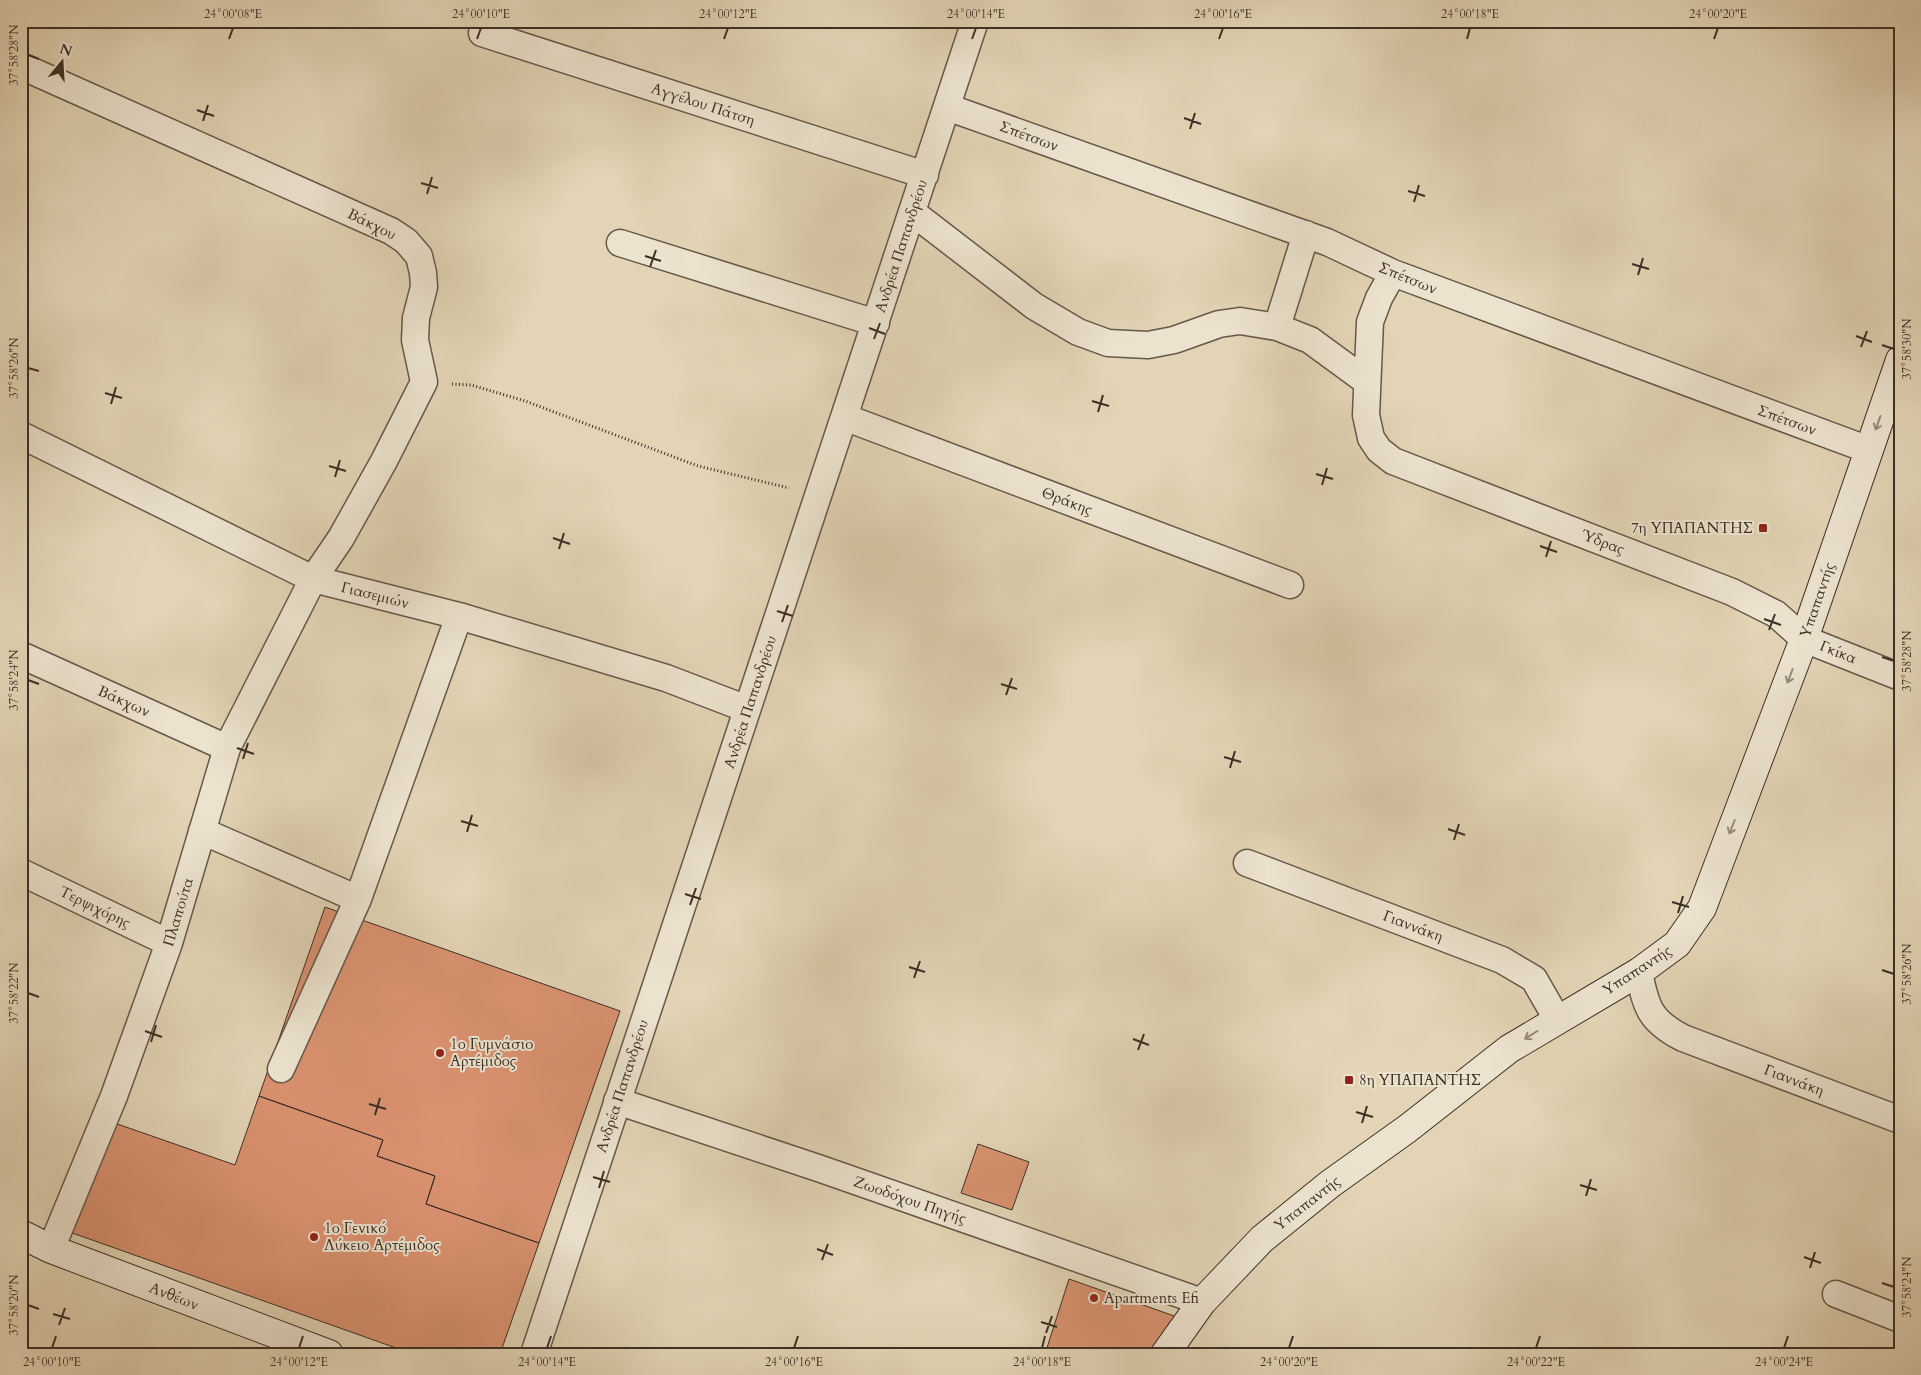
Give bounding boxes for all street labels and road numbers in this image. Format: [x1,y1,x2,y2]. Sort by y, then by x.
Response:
street label: Αγγέλου Πάτση [649,78,757,130]
street label: Σπέτσων [997,116,1061,156]
street label: Ανδρέα Παπανδρέου [870,177,932,315]
street label: Βάκχου [344,204,400,244]
street label: Σπέτσων [1376,257,1440,299]
street label: Σπέτσων [1755,400,1819,440]
street label: Θράκης [1039,482,1096,520]
street label: Ύδρας [1578,524,1628,560]
street label: Υπαπαντής [1795,559,1839,641]
street label: Γιασεμιών [339,577,411,613]
street label: Ανδρέα Παπανδρέου [719,633,781,771]
street label: Γκίκα [1817,636,1859,668]
street label: Βάκχων [95,681,153,721]
street label: Πλαπούτα [158,875,198,949]
street label: Τερψιχόρης [56,881,134,933]
street label: Γιαννάκη [1380,905,1446,947]
street label: Υπαπαντής [1599,940,1676,1000]
street label: Ανδρέα Παπανδρέου [591,1017,653,1155]
street label: Γιαννάκη [1761,1059,1827,1101]
street label: Ζωοδόχου Πηγής [851,1171,970,1229]
street label: Υπαπαντής [1270,1171,1345,1235]
street label: Ανθέων [147,1278,201,1314]

